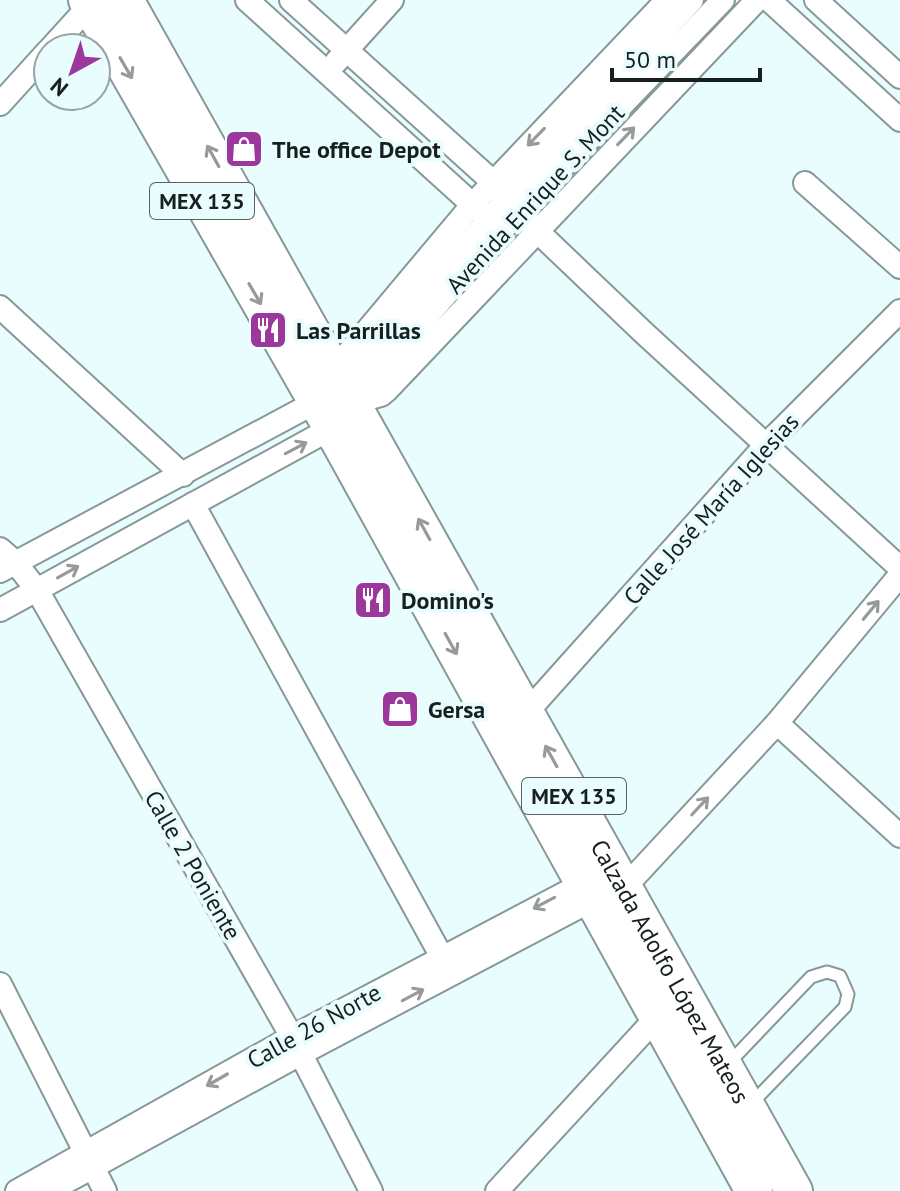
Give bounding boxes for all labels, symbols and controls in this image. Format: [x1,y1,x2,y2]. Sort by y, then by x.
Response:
north arrow [32,32,112,112]
scale bar [612,32,760,82]
text: 50 m [624,44,676,75]
one-way arrow [118,56,134,79]
text: N [45,72,74,103]
street label: Avenida Enrique S. Mont [439,98,631,300]
one-way arrow [527,127,546,147]
one-way arrow [616,127,635,147]
shop icon: The office Depot [223,128,265,170]
place label: The office Depot [272,134,441,165]
one-way arrow [205,145,221,168]
road number: MEX 135 [150,183,254,219]
one-way arrow [248,281,263,305]
restaurant icon: Las Parrillas [247,309,289,351]
place label: Las Parrillas [296,315,421,346]
street label: Calle José María Iglesias [617,407,805,611]
one-way arrow [284,439,308,455]
one-way arrow [416,518,432,541]
one-way arrow [56,564,80,580]
restaurant icon: Domino's [352,579,394,621]
place label: Domino's [401,585,494,616]
one-way arrow [862,600,880,621]
one-way arrow [443,632,459,655]
shop icon: Gersa [379,688,421,730]
place label: Gersa [428,694,485,725]
one-way arrow [543,745,559,768]
road number: MEX 135 [522,778,626,814]
street label: Calle 2 Poniente [138,785,248,945]
one-way arrow [690,796,709,816]
street label: Calzada Adolfo López Mateos [584,834,757,1109]
one-way arrow [533,896,557,912]
street label: Calle 26 Norte [242,976,386,1076]
one-way arrow [401,986,425,1002]
one-way arrow [206,1072,229,1088]

